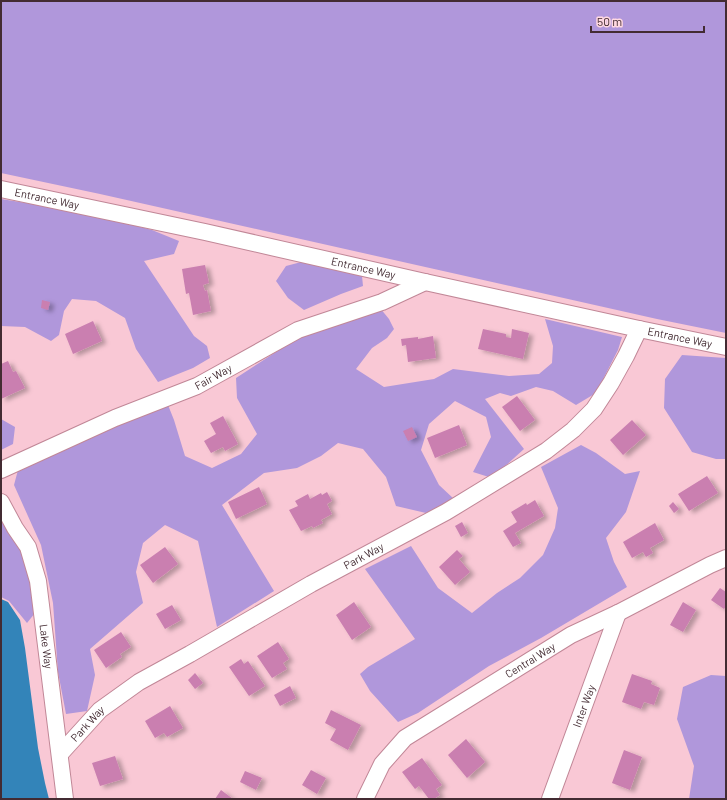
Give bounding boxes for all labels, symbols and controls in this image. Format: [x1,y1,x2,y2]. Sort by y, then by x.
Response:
scale bar [591,8,704,34]
text: 50 m [597,14,622,28]
street label: Entrance Way [14,185,81,211]
street label: Entrance Way [330,254,397,281]
street label: Entrance Way [647,324,713,350]
street label: Fair Way [192,361,234,392]
street label: Park Way [341,540,386,572]
street label: Lake Way [37,623,56,670]
street label: Central Way [502,639,557,680]
street label: Inter Way [570,683,597,729]
street label: Park Way [68,702,106,744]

